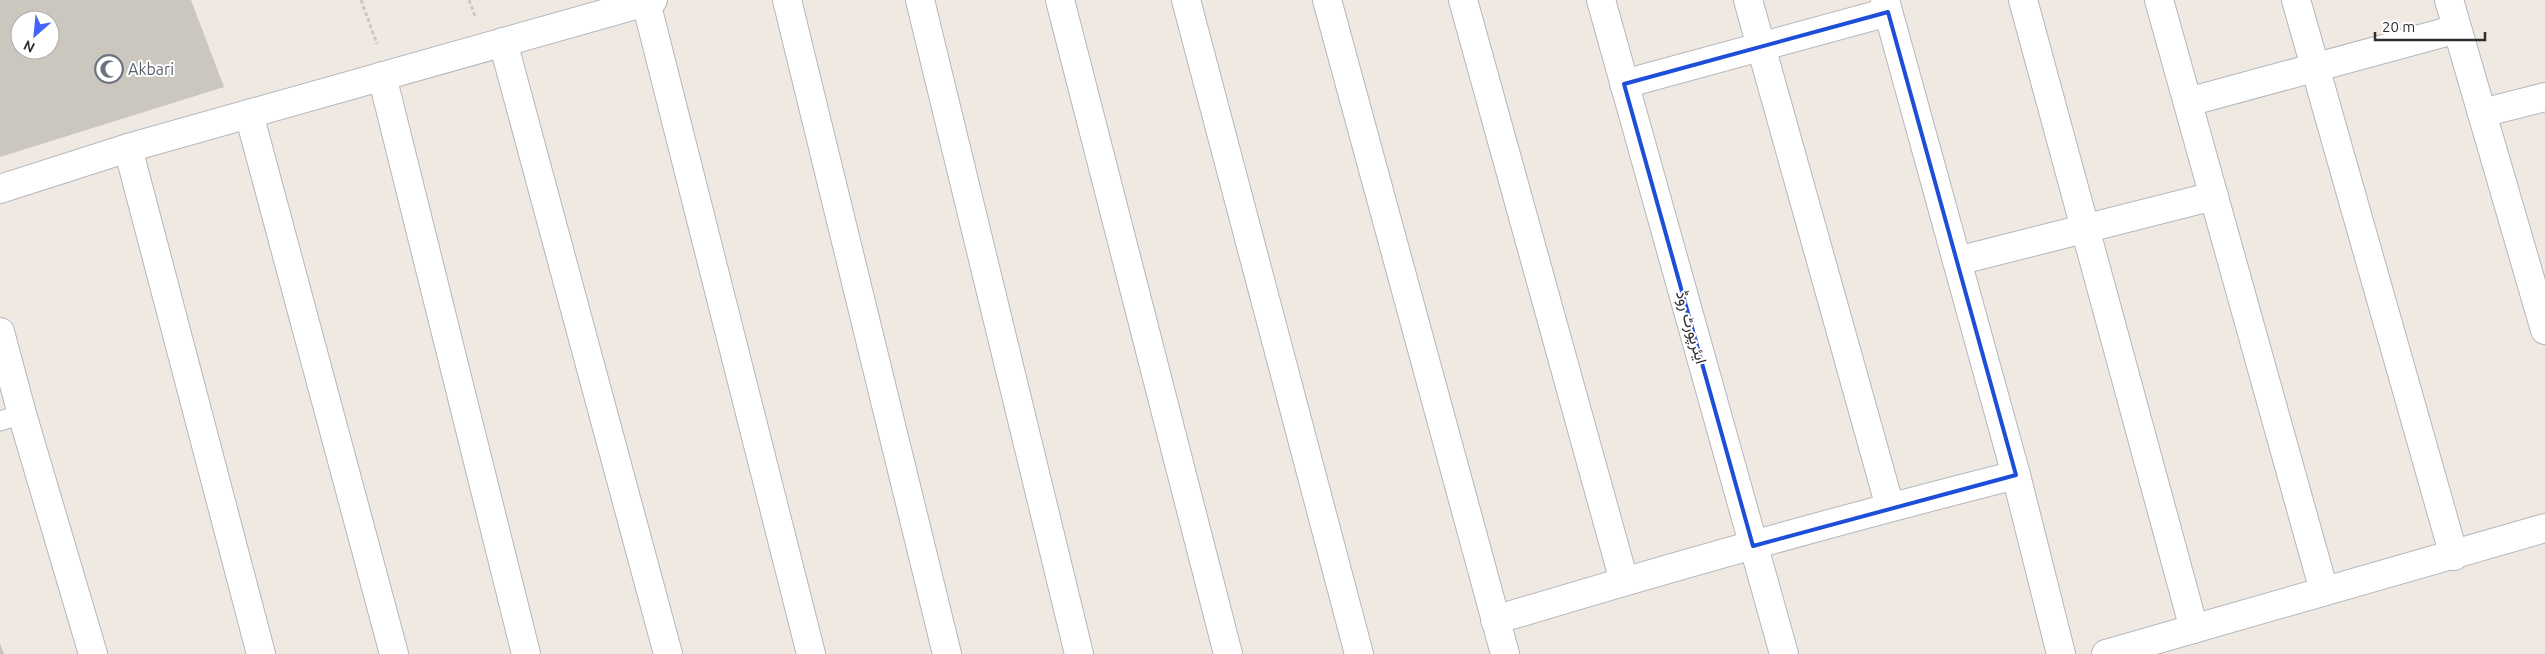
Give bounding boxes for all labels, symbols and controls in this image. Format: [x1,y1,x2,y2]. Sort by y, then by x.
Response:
north arrow [10,10,60,60]
scale bar [2375,10,2485,42]
text: 20 m [2382,18,2415,35]
text: N [21,37,37,56]
mosque icon: Akbari [94,54,124,84]
place label: Akbari [128,60,174,78]
street label: ایئرپورٹ روڈ [1670,288,1711,367]

